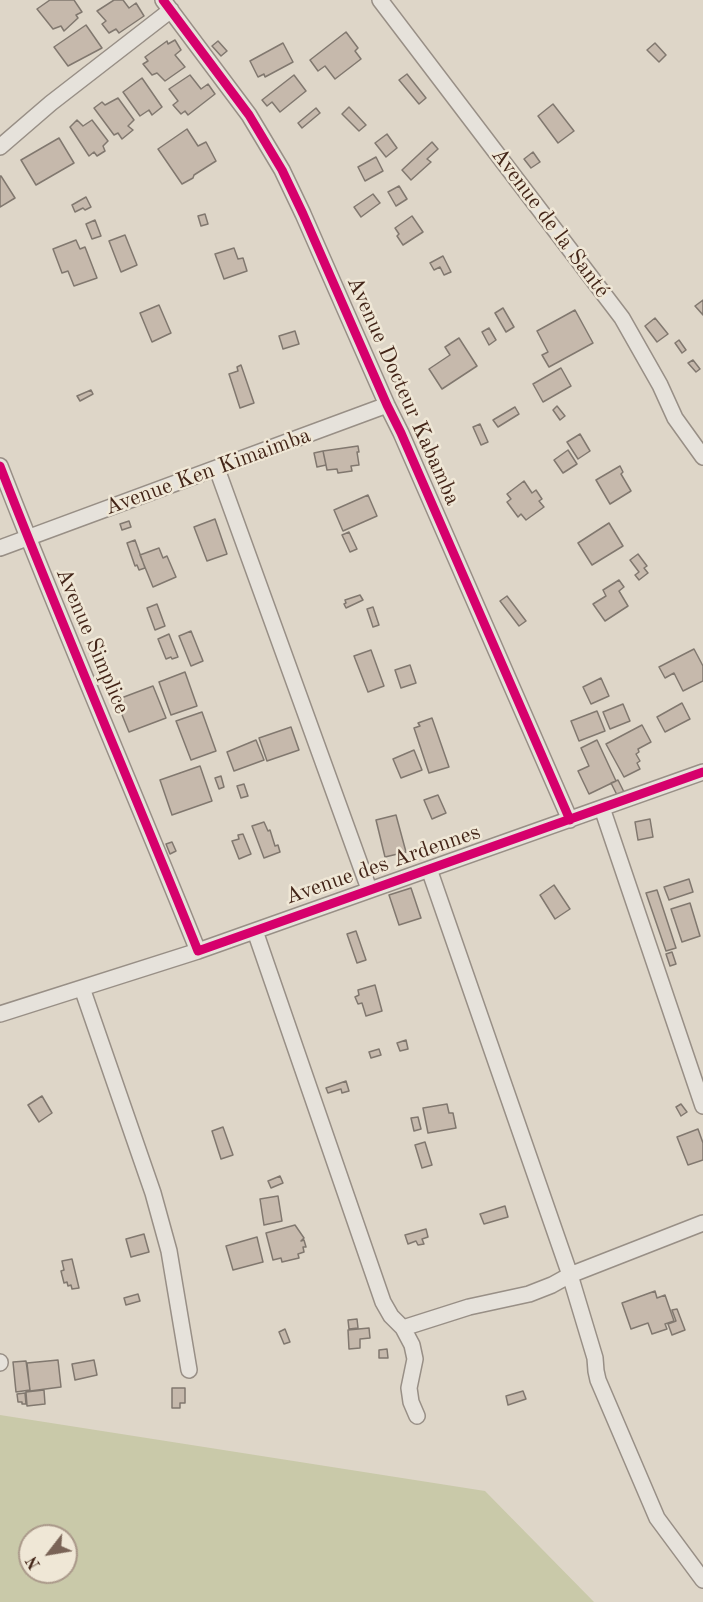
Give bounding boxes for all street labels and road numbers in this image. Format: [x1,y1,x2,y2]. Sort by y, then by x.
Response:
street label: Avenue de la Santé [485,143,615,303]
street label: Avenue Docteur Kabamba [341,272,465,510]
street label: Avenue Ken Kimaimba [101,422,315,522]
street label: Avenue Simplice [49,564,135,718]
street label: Avenue des Ardennes [282,819,484,911]

